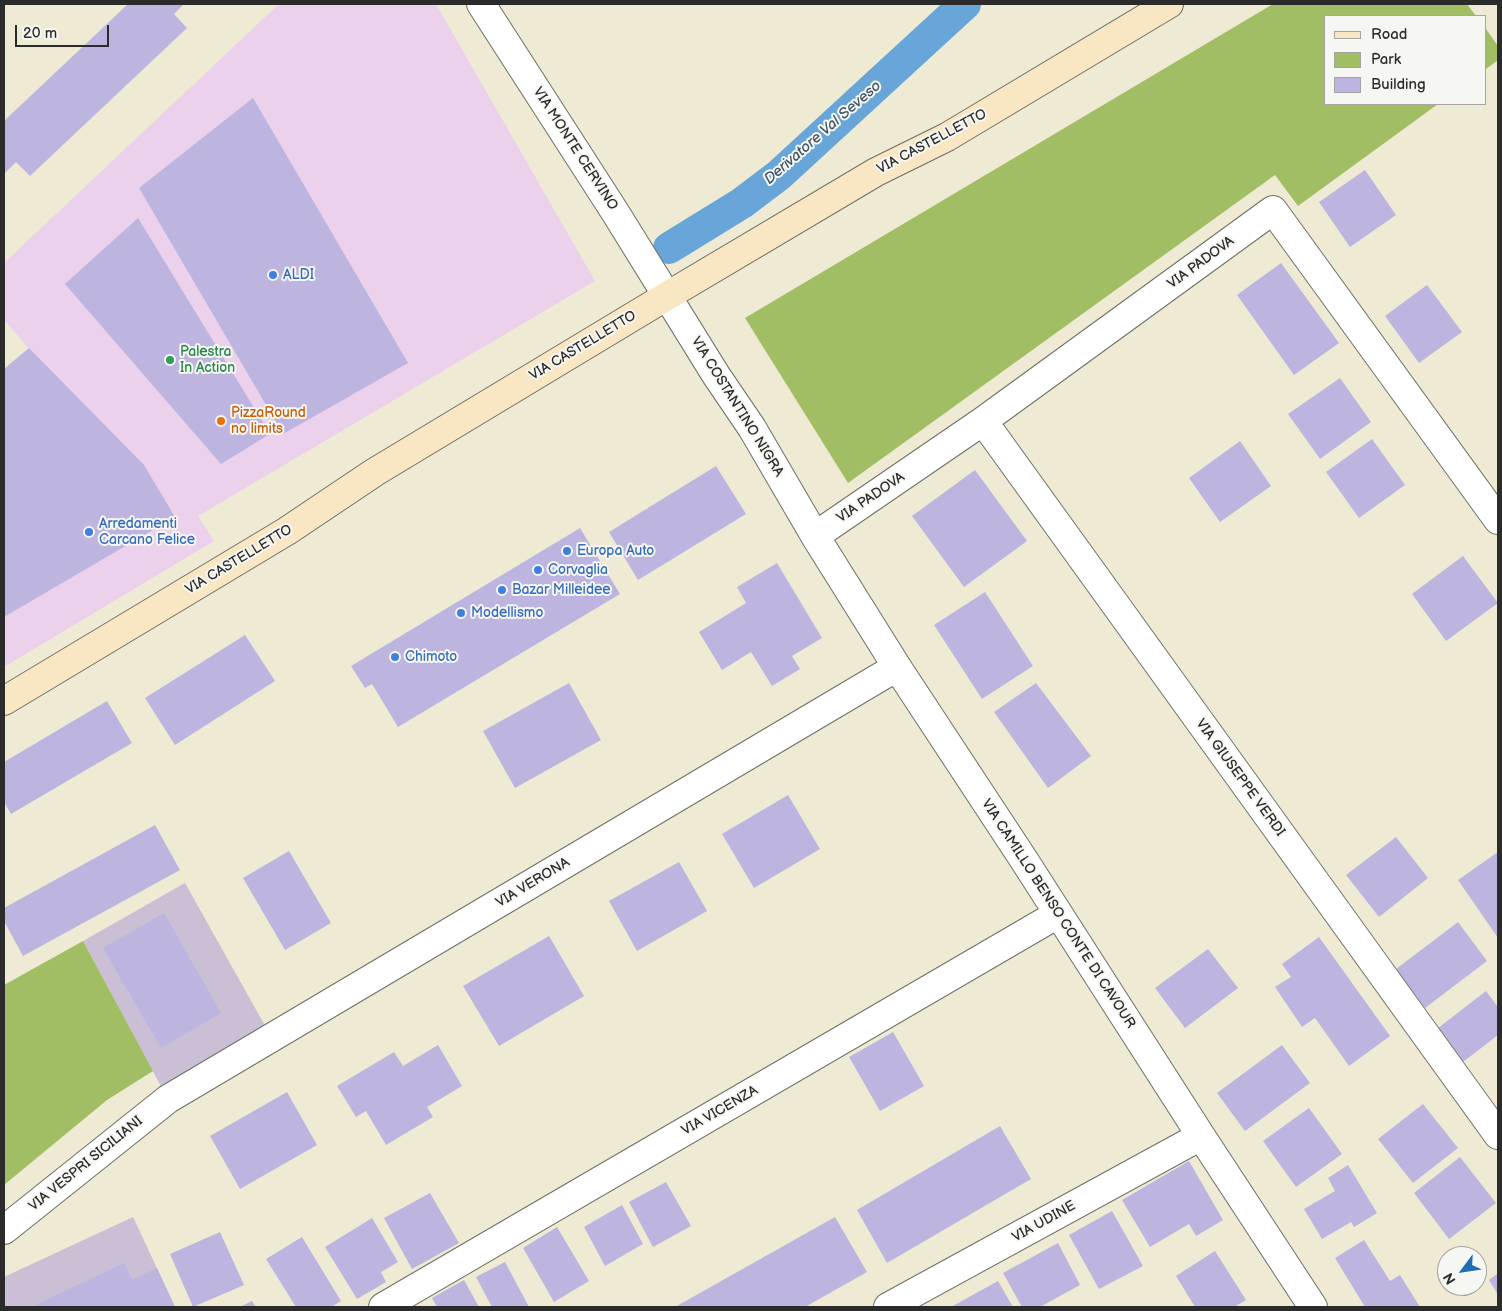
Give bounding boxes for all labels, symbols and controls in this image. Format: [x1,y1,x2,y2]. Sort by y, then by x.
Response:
scale bar [18,15,111,47]
legend [1324,15,1487,105]
text: 20 m [23,24,57,43]
text: Road [1371,25,1407,44]
text: Park [1371,50,1401,69]
text: Building [1371,75,1426,94]
water label: Derivatore Val Seveso [761,77,885,189]
street label: VIA MONTE CERVINO [529,84,621,214]
street label: VIA CASTELLETTO [874,106,990,178]
street label: VIA PADOVA [1164,233,1238,293]
place label: ALDI [283,267,314,283]
marker: ALDI [267,269,279,281]
street label: VIA CASTELLETTO [527,307,639,385]
street label: VIA COSTANTINO NIGRA [687,334,787,480]
place label: Palestra In Action [180,344,235,377]
marker: Palestra In Action [164,354,176,366]
place label: PizzaRound no limits [231,405,306,438]
marker: PizzaRound no limits [215,415,227,427]
street label: VIA PADOVA [834,469,908,527]
place label: Arredamenti Carcano Felice [99,516,195,548]
street label: VIA CASTELLETTO [183,521,295,599]
marker: Arredamenti Carcano Felice [83,526,95,538]
place label: Europa Auto [577,543,654,559]
marker: Europa Auto [561,545,573,557]
place label: Corvaglia [548,562,608,578]
marker: Corvaglia [532,564,544,576]
place label: Bazar Milleidee [512,582,611,598]
marker: Bazar Milleidee [496,584,508,596]
place label: Modellismo [471,605,543,621]
marker: Modellismo [455,607,467,619]
place label: Chimoto [405,649,457,665]
marker: Chimoto [389,651,401,663]
street label: VIA GIUSEPPE VERDI [1192,716,1288,840]
street label: VIA CAMILLO BENSO CONTE DI CAVOUR [977,796,1139,1032]
street label: VIA VERONA [493,854,573,912]
street label: VIA VICENZA [679,1082,761,1140]
street label: VIA VESPRI SICILIANI [26,1113,146,1215]
street label: VIA UDINE [1009,1198,1079,1246]
north arrow [1437,1246,1487,1296]
text: N [1440,1270,1460,1287]

